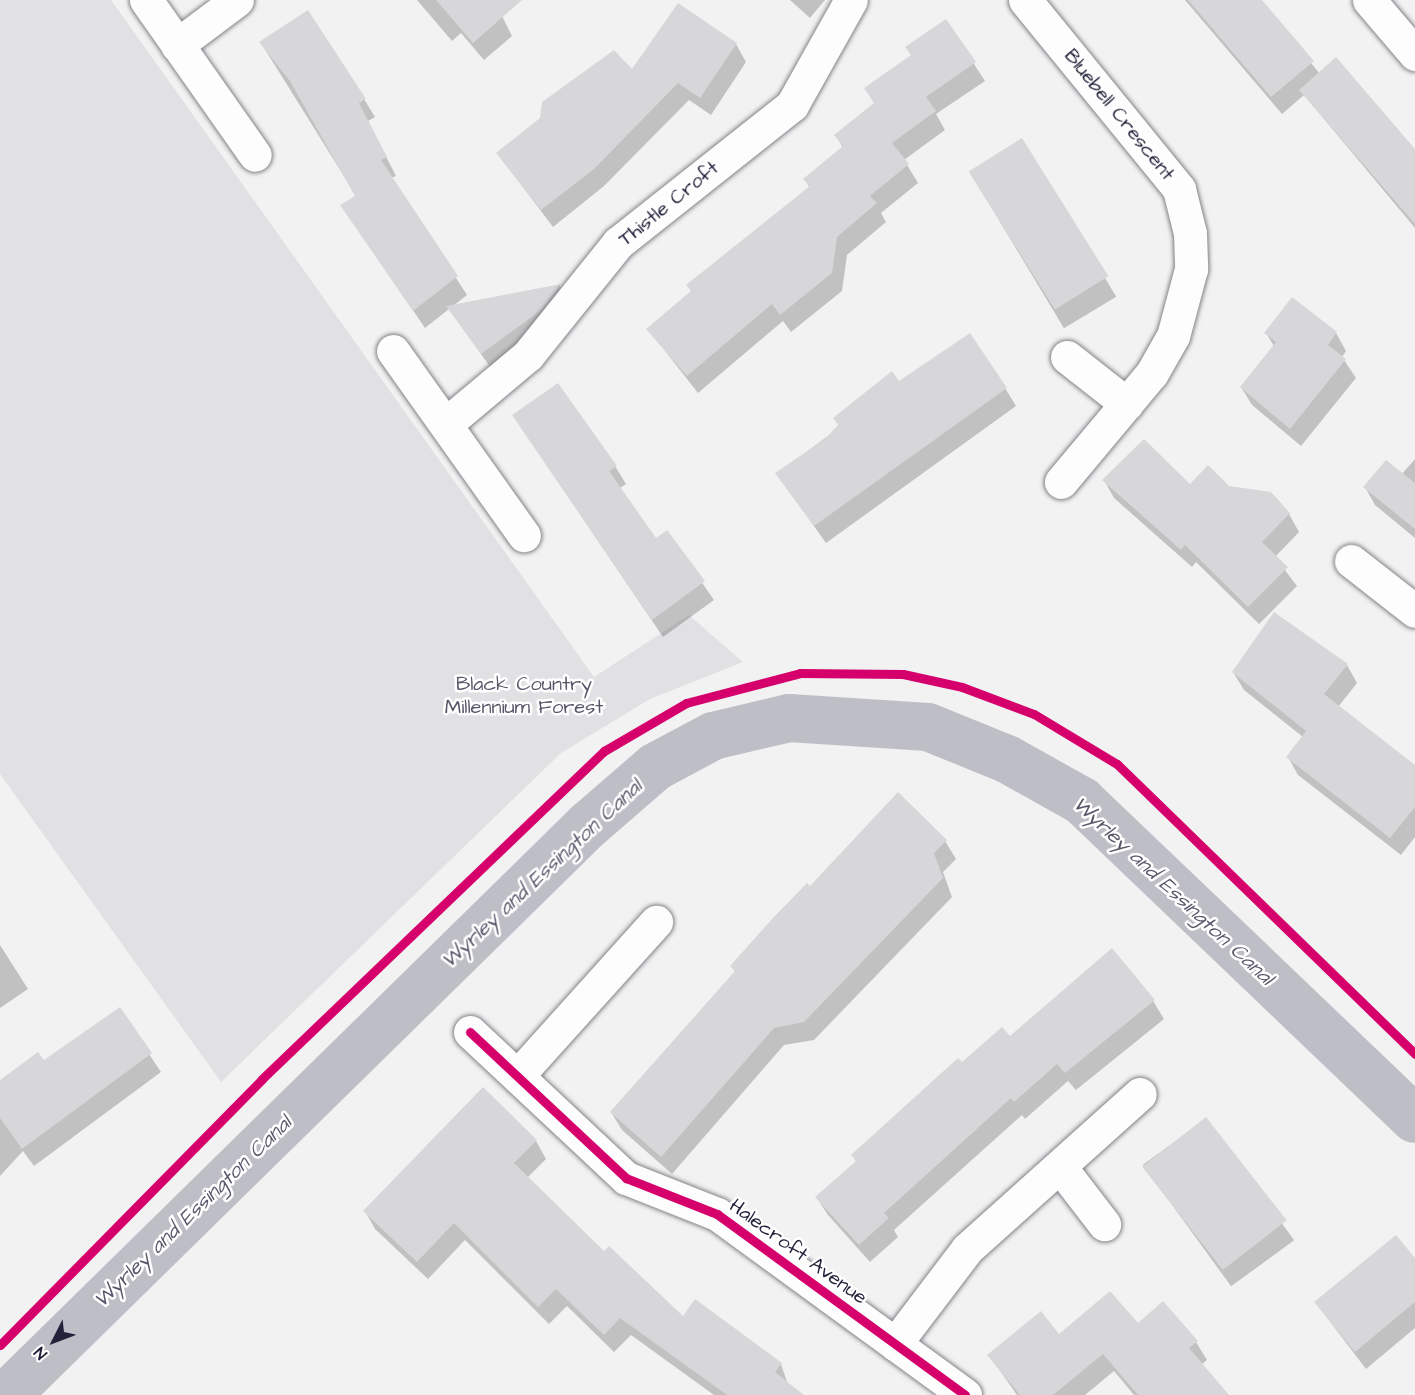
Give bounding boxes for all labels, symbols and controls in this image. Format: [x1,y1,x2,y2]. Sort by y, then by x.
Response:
street label: Bluebell Crescent [1059,44,1179,186]
street label: Thistle Croft [614,156,724,252]
park label: Black Country Millennium Forest [445,672,603,719]
water label: Wyrley and Essington Canal [436,774,648,974]
water label: Wyrley and Essington Canal [1067,791,1279,991]
water label: Wyrley and Essington Canal [89,1111,297,1313]
street label: Halecroft Avenue [725,1194,871,1310]
north arrow [24,1311,84,1371]
text: N [29,1342,52,1364]

